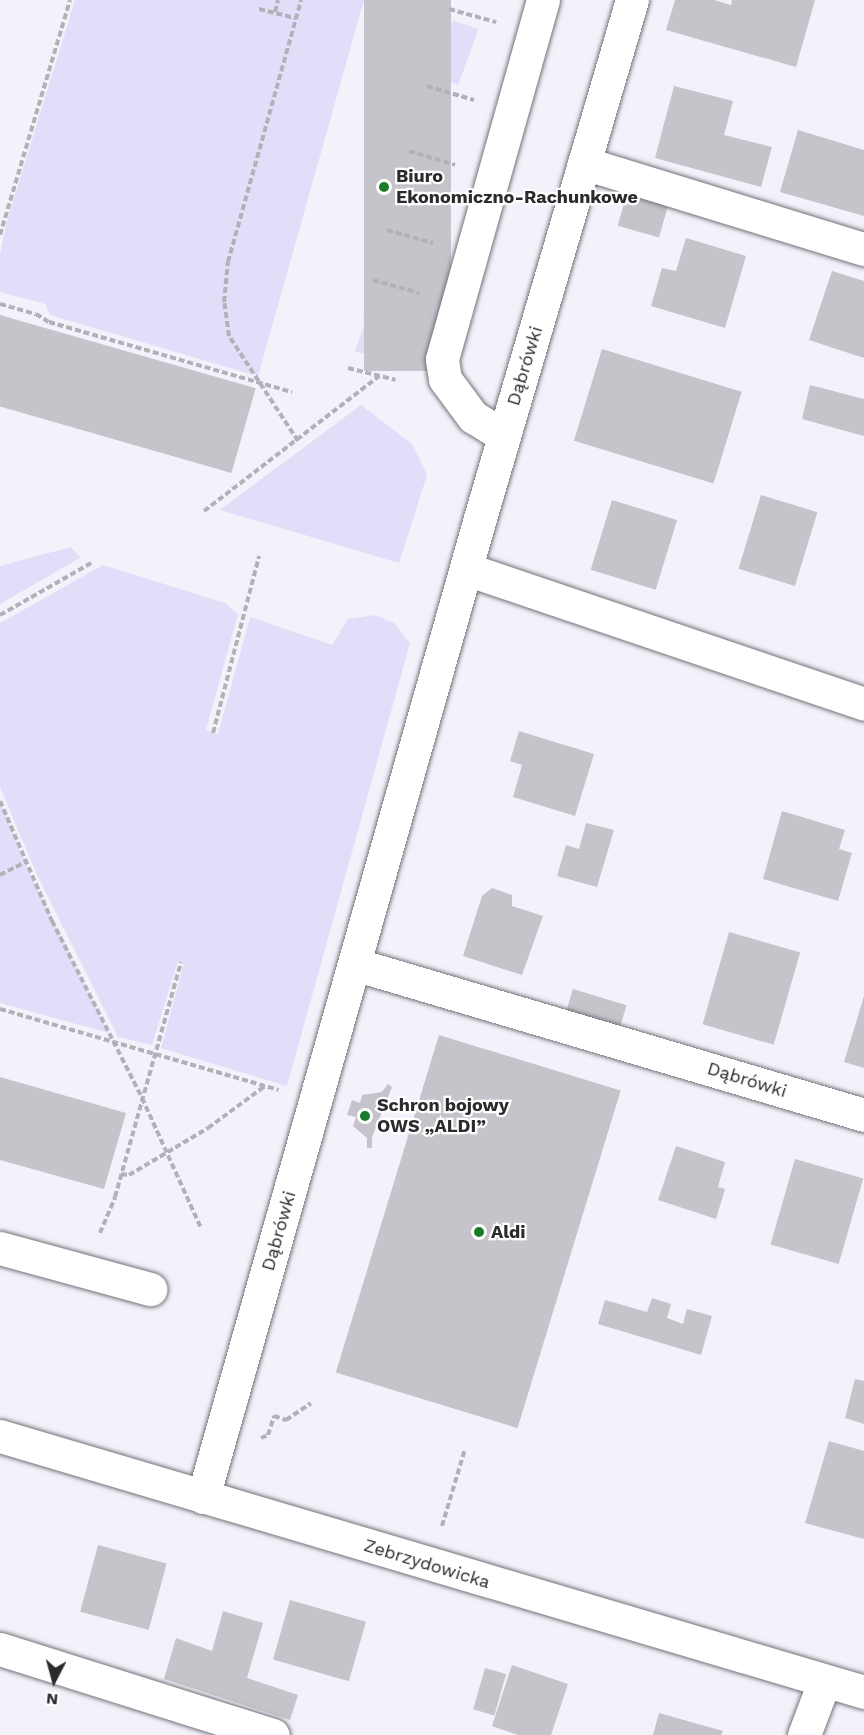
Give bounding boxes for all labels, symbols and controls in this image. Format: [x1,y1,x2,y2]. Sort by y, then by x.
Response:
place label: Biuro Ekonomiczno-Rachunkowe [396,166,638,208]
marker: Biuro Ekonomiczno-Rachunkowe [377,180,391,194]
street label: Dąbrówki [503,324,547,408]
street label: Dąbrówki [705,1058,789,1102]
place label: Schron bojowy OWS „ALDI” [377,1095,509,1138]
marker: Schron bojowy OWS „ALDI” [358,1109,372,1123]
street label: Dąbrówki [257,1189,301,1273]
place label: Aldi [491,1221,526,1243]
marker: Aldi [472,1225,486,1239]
street label: Zebrzydowicka [361,1535,493,1593]
north arrow [24,1651,84,1711]
text: N [45,1689,59,1709]

